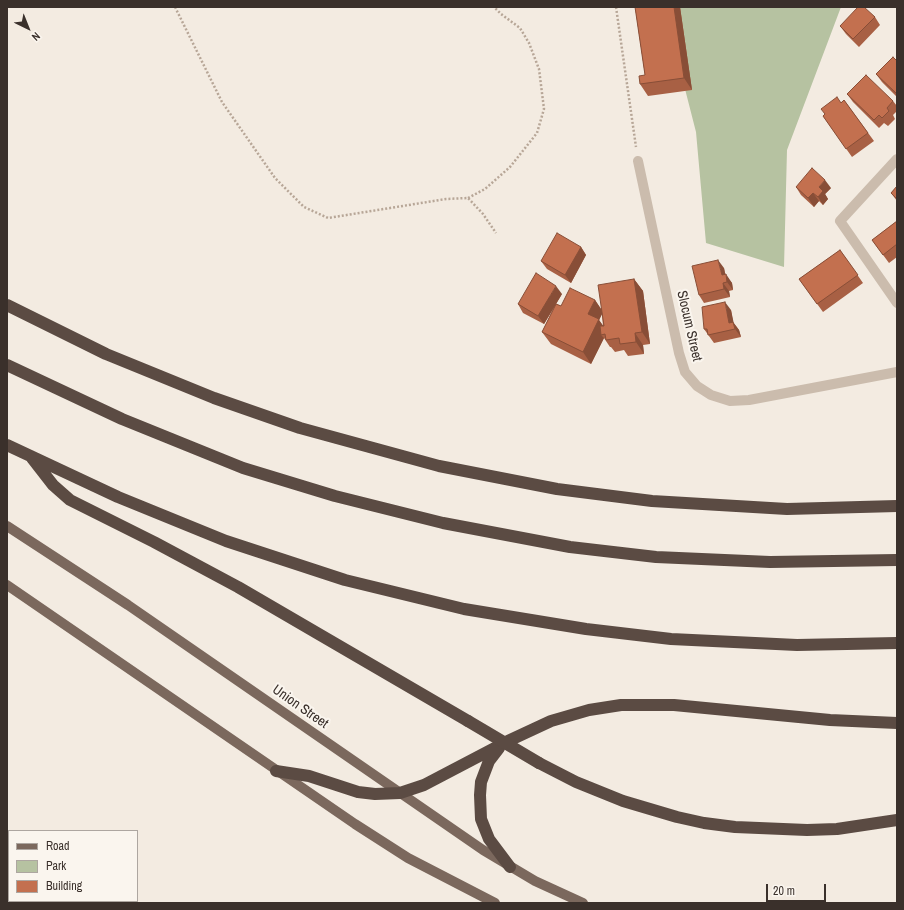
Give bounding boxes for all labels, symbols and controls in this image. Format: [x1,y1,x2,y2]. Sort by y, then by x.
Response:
north arrow [8,8,48,48]
text: N [29,29,43,44]
street label: Slocum Street [673,289,705,363]
street label: Union Street [269,682,331,732]
legend [8,830,138,902]
text: Road [46,838,70,854]
text: Park [46,858,66,874]
scale bar [768,876,828,902]
text: Building [46,878,82,894]
text: 20 m [773,883,795,899]

